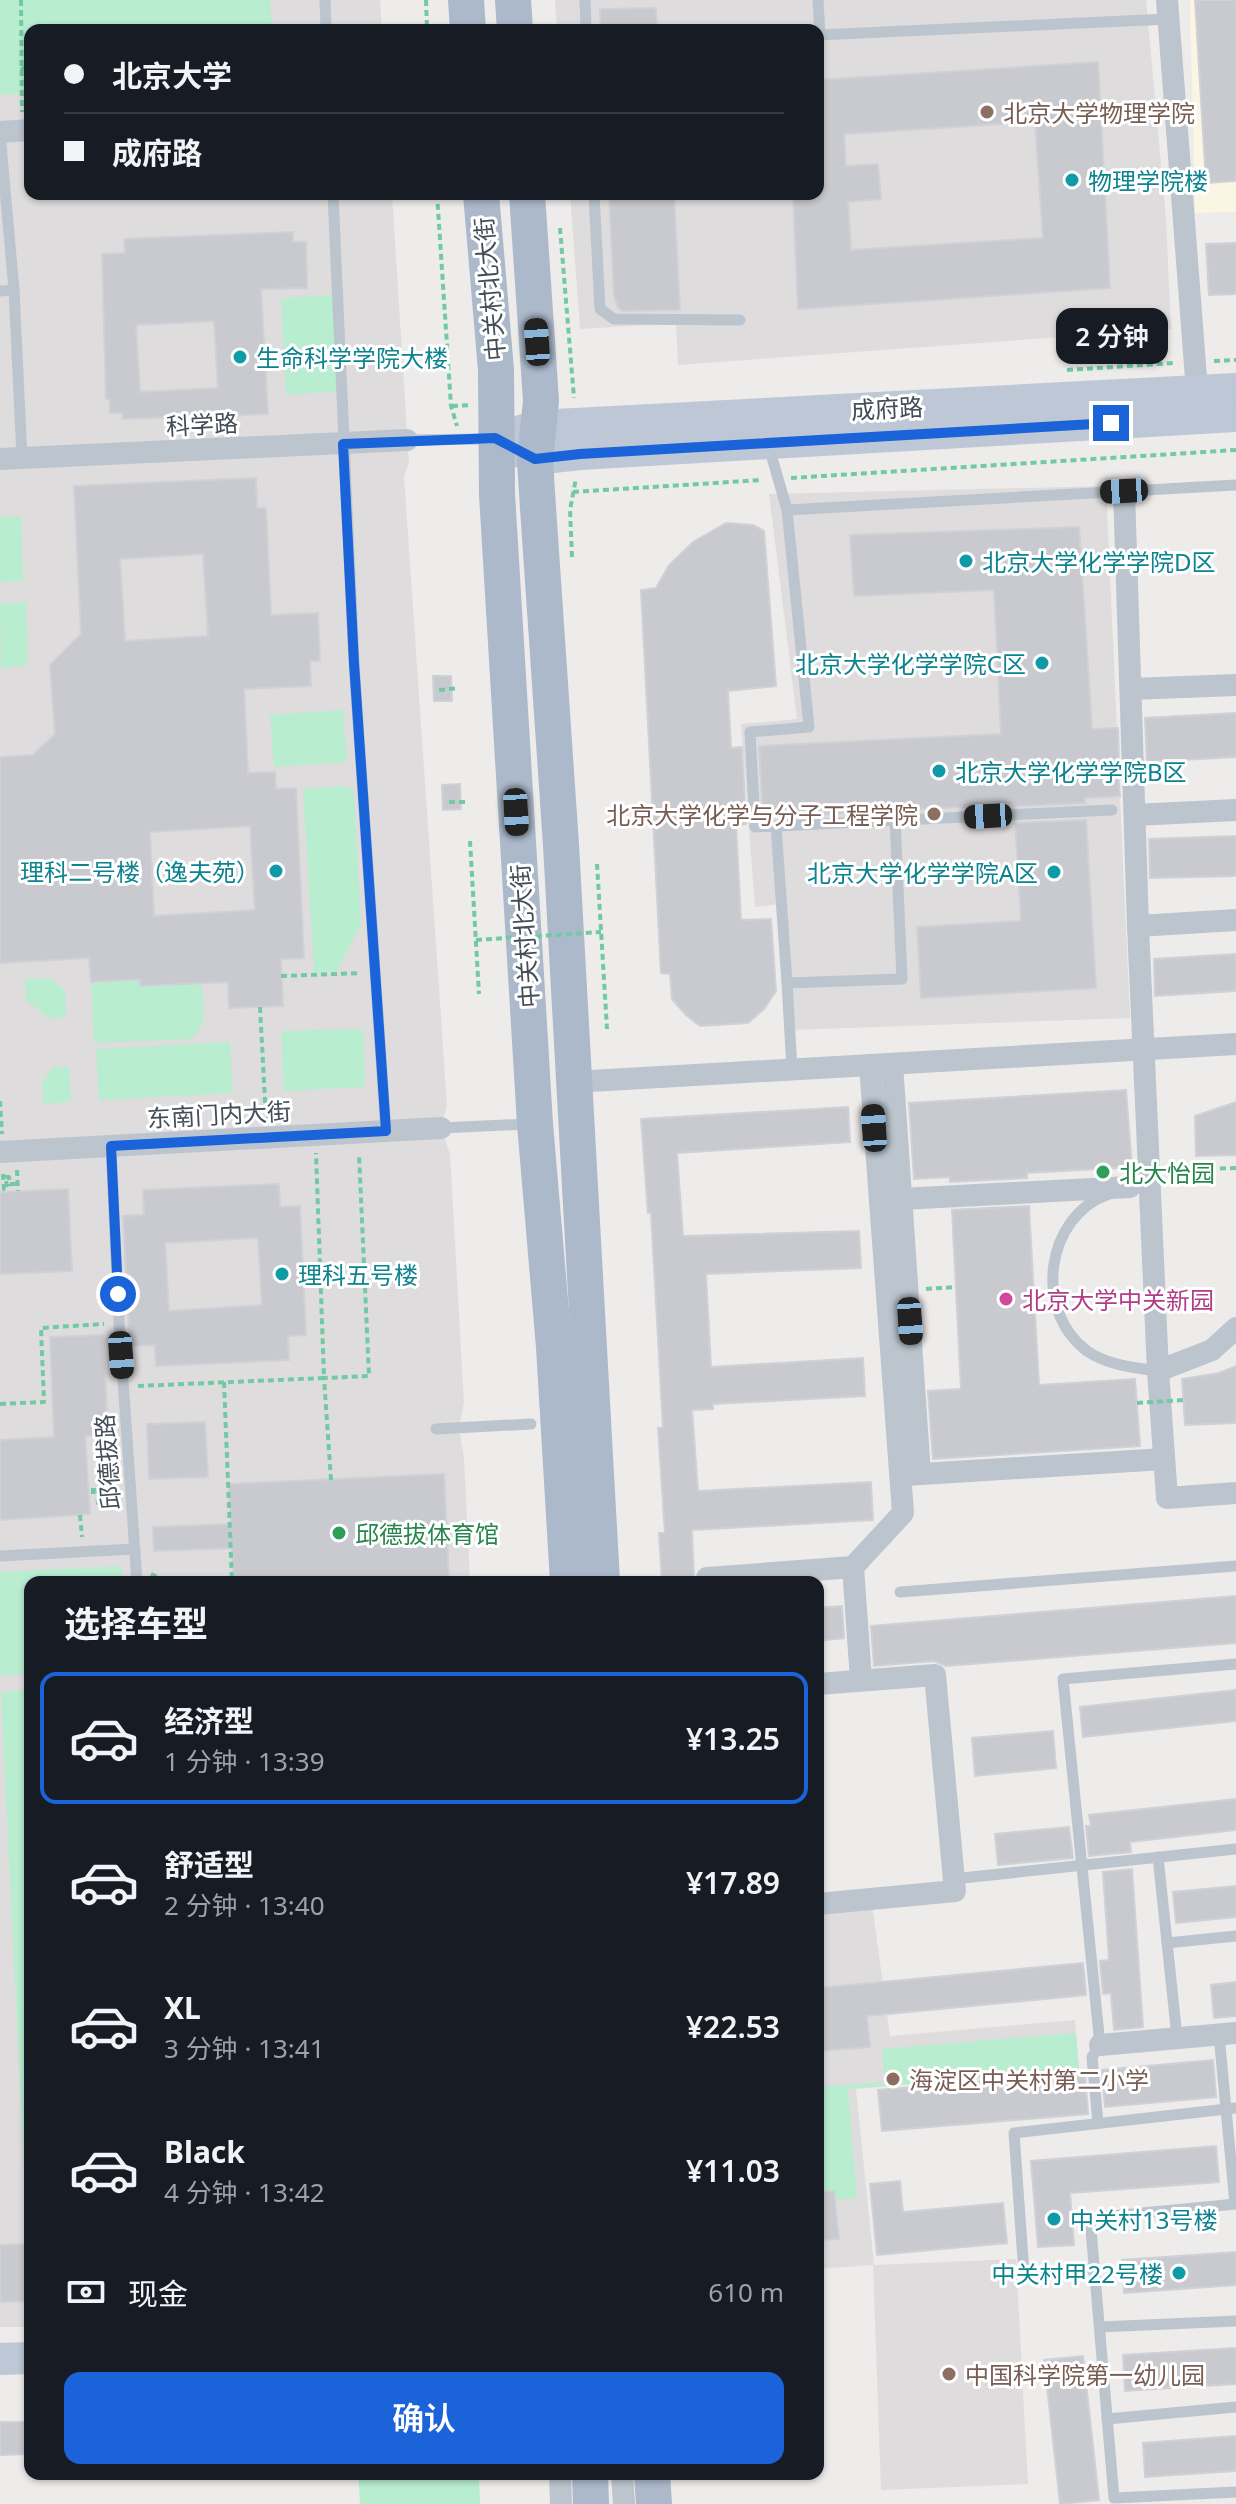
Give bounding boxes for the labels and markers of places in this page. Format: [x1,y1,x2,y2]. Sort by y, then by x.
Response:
place label: 北京大学物理学院 [1003,96,1195,129]
marker: 北京大学物理学院 [978,103,996,121]
place label: 物理学院楼 [1088,164,1208,197]
marker: 物理学院楼 [1063,171,1081,189]
place label: 生命科学学院大楼 [256,341,448,374]
marker: 生命科学学院大楼 [231,348,249,366]
place label: 北京大学化学学院D区 [982,545,1216,578]
marker: 北京大学化学学院D区 [957,552,975,570]
place label: 北京大学化学学院C区 [795,647,1026,680]
marker: 北京大学化学学院C区 [1033,654,1051,672]
place label: 北京大学化学学院B区 [955,755,1187,788]
marker: 北京大学化学学院B区 [930,762,948,780]
place label: 北京大学化学与分子工程学院 [606,798,918,831]
marker: 北京大学化学与分子工程学院 [925,805,943,823]
place label: 理科二号楼（逸夫苑） [20,855,260,888]
place label: 北京大学化学学院A区 [807,856,1038,889]
marker: 理科二号楼（逸夫苑） [267,862,285,880]
marker: 北京大学化学学院A区 [1045,863,1063,881]
place label: 北大怡园 [1119,1156,1215,1189]
marker: 北大怡园 [1094,1163,1112,1181]
place label: 理科五号楼 [298,1258,418,1291]
marker: 理科五号楼 [273,1265,291,1283]
place label: 北京大学中关新园 [1022,1283,1214,1316]
marker: 北京大学中关新园 [997,1290,1015,1308]
place label: 邱德拔体育馆 [355,1517,499,1550]
marker: 邱德拔体育馆 [330,1524,348,1542]
place label: 海淀区中关村第二小学 [909,2063,1149,2096]
marker: 海淀区中关村第二小学 [884,2070,902,2088]
place label: 中关村13号楼 [1070,2203,1217,2236]
marker: 中关村13号楼 [1045,2210,1063,2228]
place label: 中关村甲22号楼 [992,2257,1163,2290]
marker: 中关村甲22号楼 [1170,2264,1188,2282]
place label: 中国科学院第一幼儿园 [965,2358,1205,2391]
marker: 中国科学院第一幼儿园 [940,2365,958,2383]

